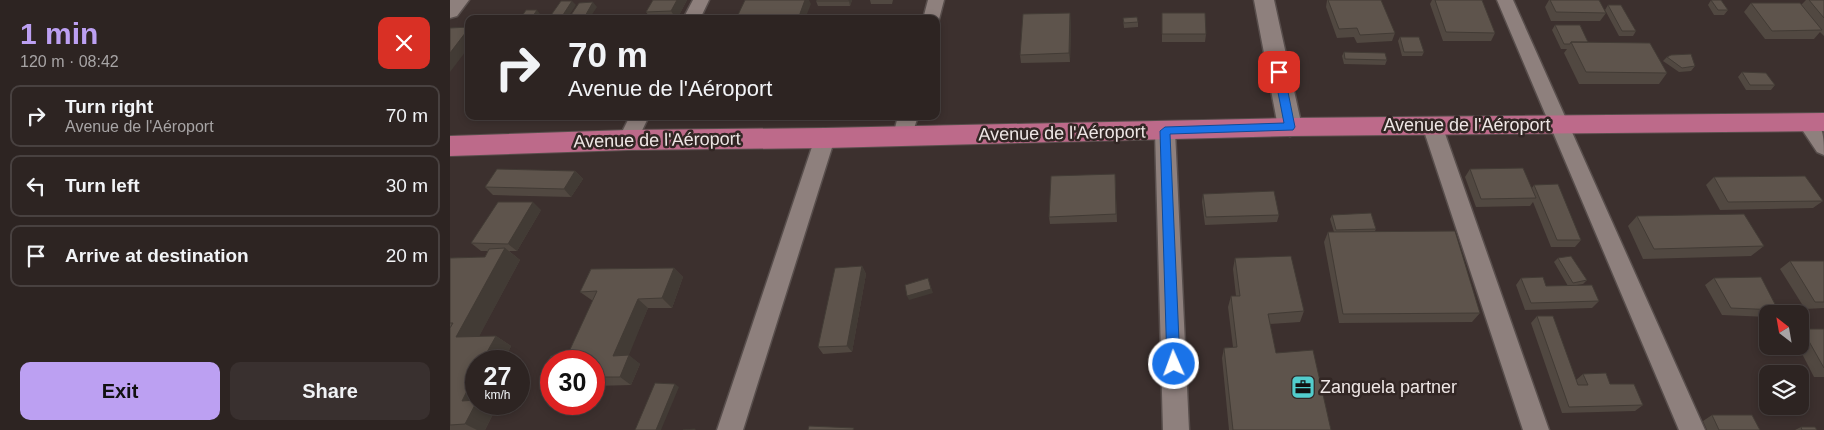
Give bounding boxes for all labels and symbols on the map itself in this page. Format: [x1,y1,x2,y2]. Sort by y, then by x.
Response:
pin [1258,51,1300,93]
street label: Avenue de l'Aéroport [1383,115,1551,135]
street label: Avenue de l'Aéroport [978,122,1146,144]
street label: Avenue de l'Aéroport [573,129,741,151]
north arrow [1759,305,1809,355]
position arrow [1147,337,1199,389]
speed limit sign: 30 [540,350,605,415]
office icon: Zanguela partner [1290,374,1316,400]
place label: Zanguela partner [1320,377,1457,397]

